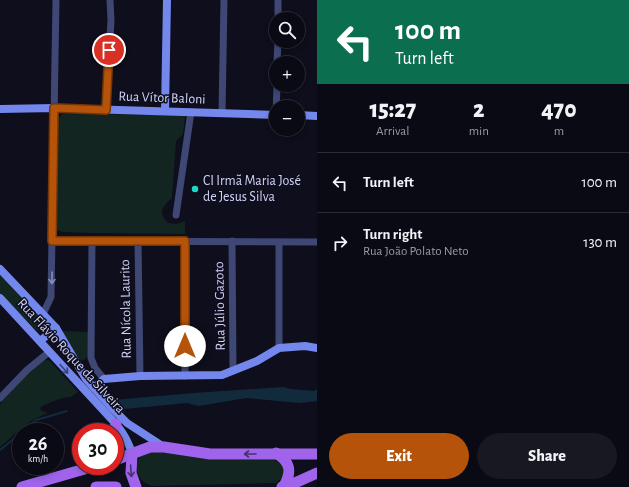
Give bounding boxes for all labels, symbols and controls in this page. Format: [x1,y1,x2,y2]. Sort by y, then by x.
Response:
map controls [269,12,305,136]
button: search [269,12,305,48]
icon: left [329,16,381,68]
text: 100 m [395,17,461,45]
pin [92,33,126,67]
icon: arrive [98,39,120,61]
text: Turn left [395,50,454,68]
button: + [269,56,305,92]
street label: Rua Vítor Baloni [118,89,206,107]
text: 15:27 [369,98,416,122]
text: 2 [473,98,485,122]
text: 470 [541,98,577,122]
button: − [269,100,305,136]
text: Arrival [376,125,410,138]
text: min [469,125,489,138]
text: m [554,125,564,138]
icon: left [329,172,351,194]
place label: CI Irmã Maria José de Jesus Silva [203,174,301,204]
text: Turn left [363,175,414,190]
text: 100 m [582,175,617,190]
marker: CI Irmã Maria José de Jesus Silva [190,184,200,194]
text: Turn right [363,227,422,242]
icon: right [329,232,351,254]
text: 130 m [583,235,617,250]
text: Rua João Polato Neto [363,245,469,258]
street label: Rua Nícola Laurito [118,259,134,359]
street label: Rua Júlio Gazoto [212,261,228,351]
one-way arrow [48,271,55,284]
street label: Rua Flávio Roque da Silveira [14,296,128,416]
position arrow [164,325,206,367]
one-way arrow [59,363,68,373]
speed limit sign: 30 [72,423,124,475]
button: Exit [329,433,469,479]
button: Share [477,433,617,479]
text: 26 [28,434,48,454]
one-way arrow [244,450,257,458]
text: km/h [28,454,48,464]
one-way arrow [128,464,135,477]

